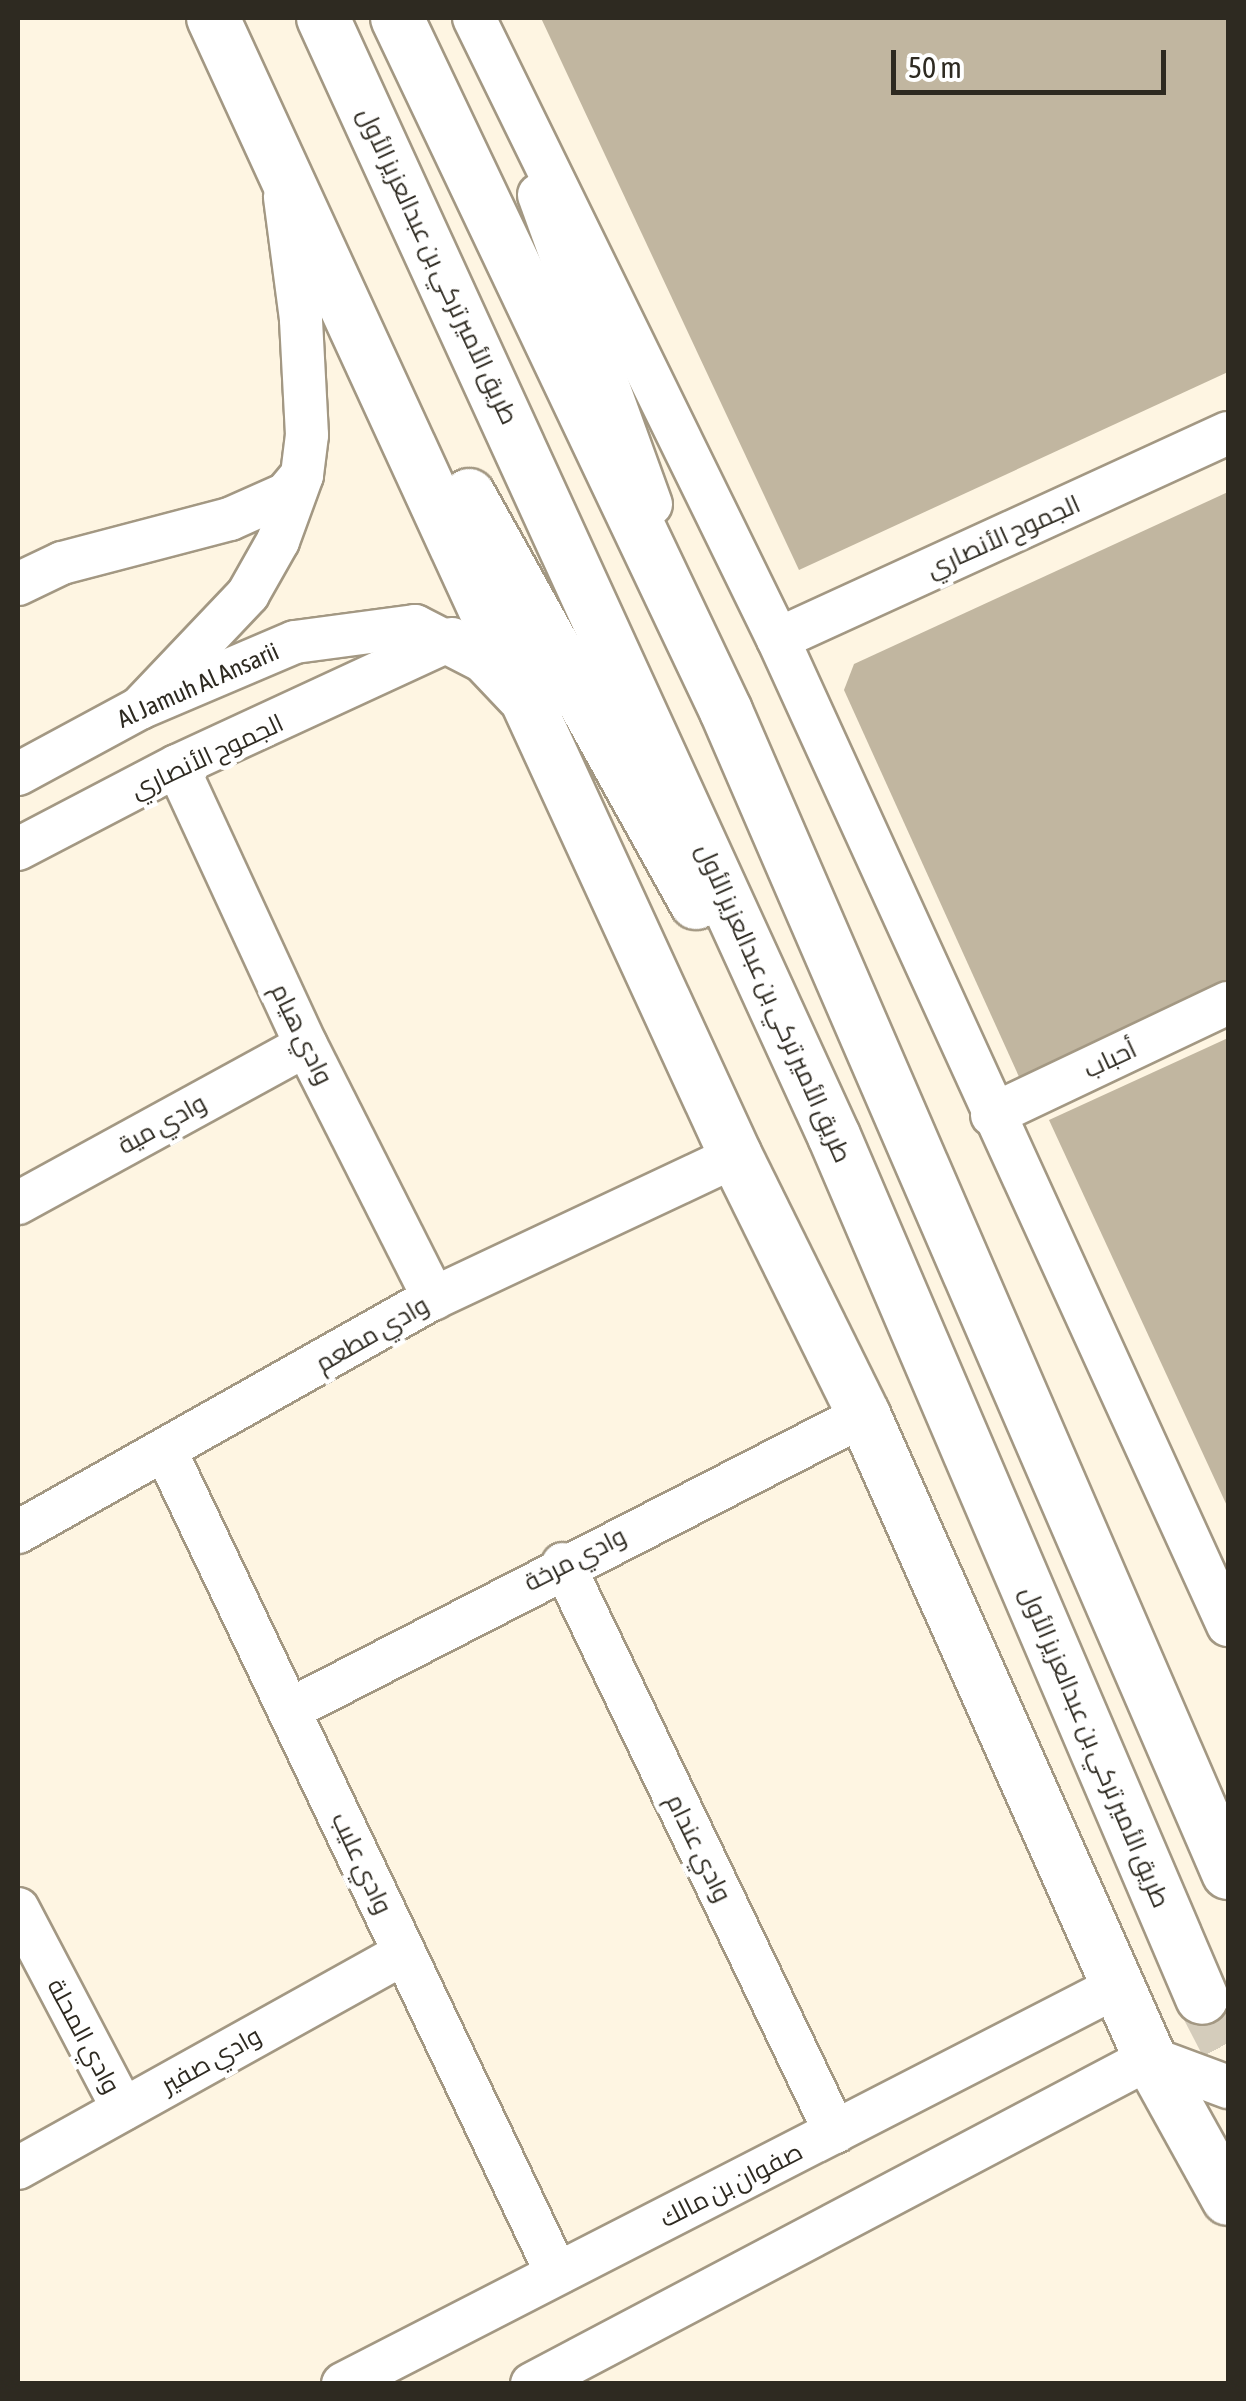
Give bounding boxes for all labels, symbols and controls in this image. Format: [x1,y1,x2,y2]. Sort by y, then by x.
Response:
scale bar [896,30,1171,92]
text: 50 m [908,50,962,84]
street label: طريق الأمير تركي بن عبدالعزيز الأول [351,103,525,429]
street label: الجموح الأنصاري [921,489,1085,583]
street label: Al Jamuh Al Ansarii [113,636,283,734]
street label: الجموح الأنصاري [126,708,288,804]
street label: طريق الأمير تركي بن عبدالعزيز الأول [690,839,858,1167]
street label: وادي هيام [265,979,339,1089]
street label: أحباب [1079,1034,1141,1084]
street label: وادي مية [113,1088,211,1160]
street label: وادي مطعم [310,1290,434,1378]
street label: وادي مرخة [519,1521,631,1597]
street label: طريق الأمير تركي بن عبدالعزيز الأول [1014,1582,1176,1912]
street label: وادي عندام [660,1789,738,1907]
street label: وادي عليب [325,1807,399,1919]
street label: وادي المحلة [41,1973,127,2099]
street label: وادي صفير [156,2020,266,2100]
street label: صفوان بن مالك [655,2136,807,2234]

